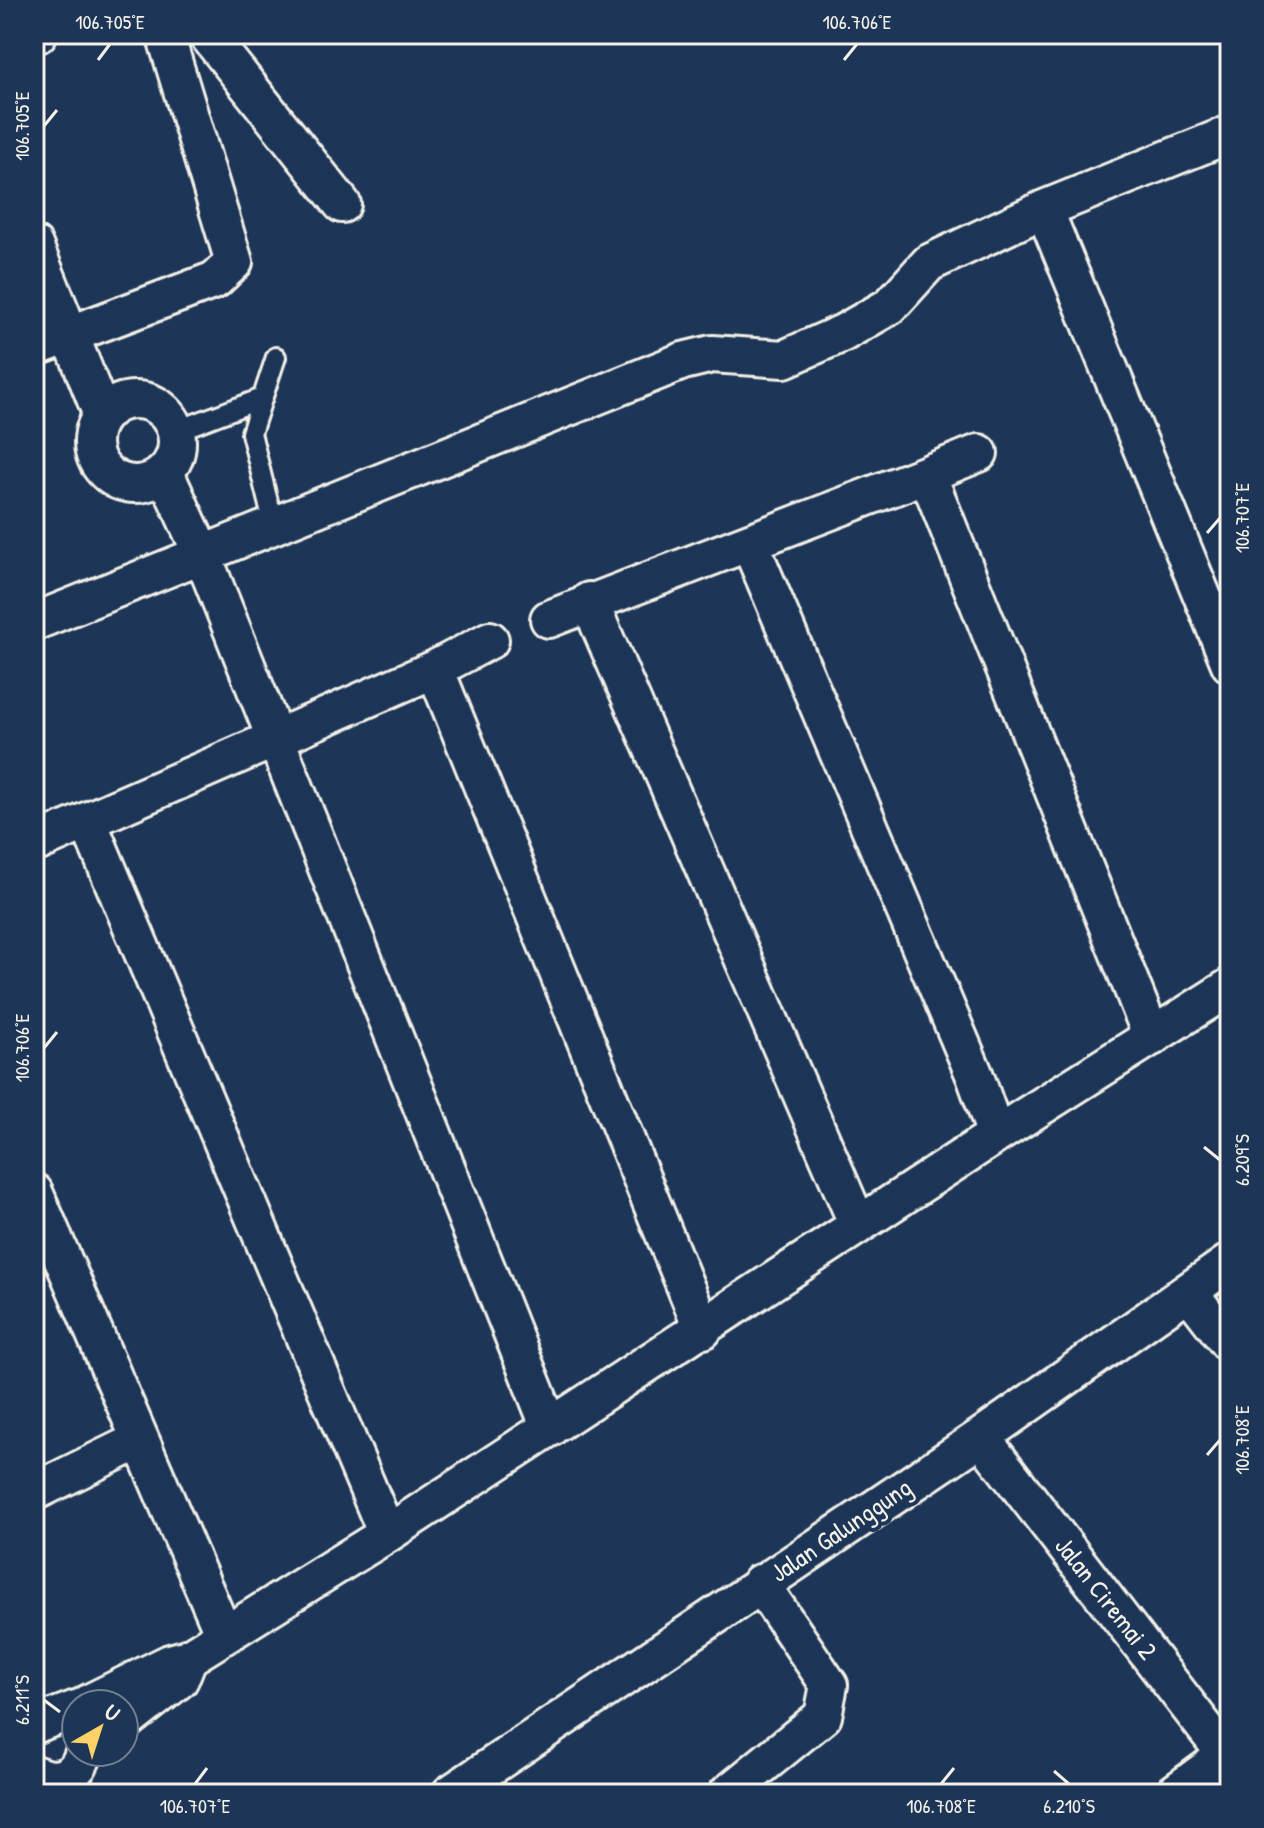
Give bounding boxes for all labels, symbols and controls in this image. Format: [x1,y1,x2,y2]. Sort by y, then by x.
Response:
text: 106.705°E [75,8,145,35]
text: 106.706°E [823,8,892,35]
text: 106.705°E [8,91,35,161]
text: 106.707°E [1228,482,1255,553]
text: 106.706°E [8,1013,35,1082]
text: 6.209°S [1228,1134,1255,1186]
text: 106.708°E [1228,1405,1255,1475]
street label: Jalan Galunggung [763,1469,918,1590]
street label: Jalan Ciremai 2 [1047,1529,1165,1666]
text: 6.211°S [8,1675,35,1725]
north arrow [60,1688,140,1768]
text: U [98,1697,127,1728]
text: 106.707°E [160,1792,231,1819]
text: 106.708°E [906,1792,976,1819]
text: 6.210°S [1043,1792,1095,1819]

